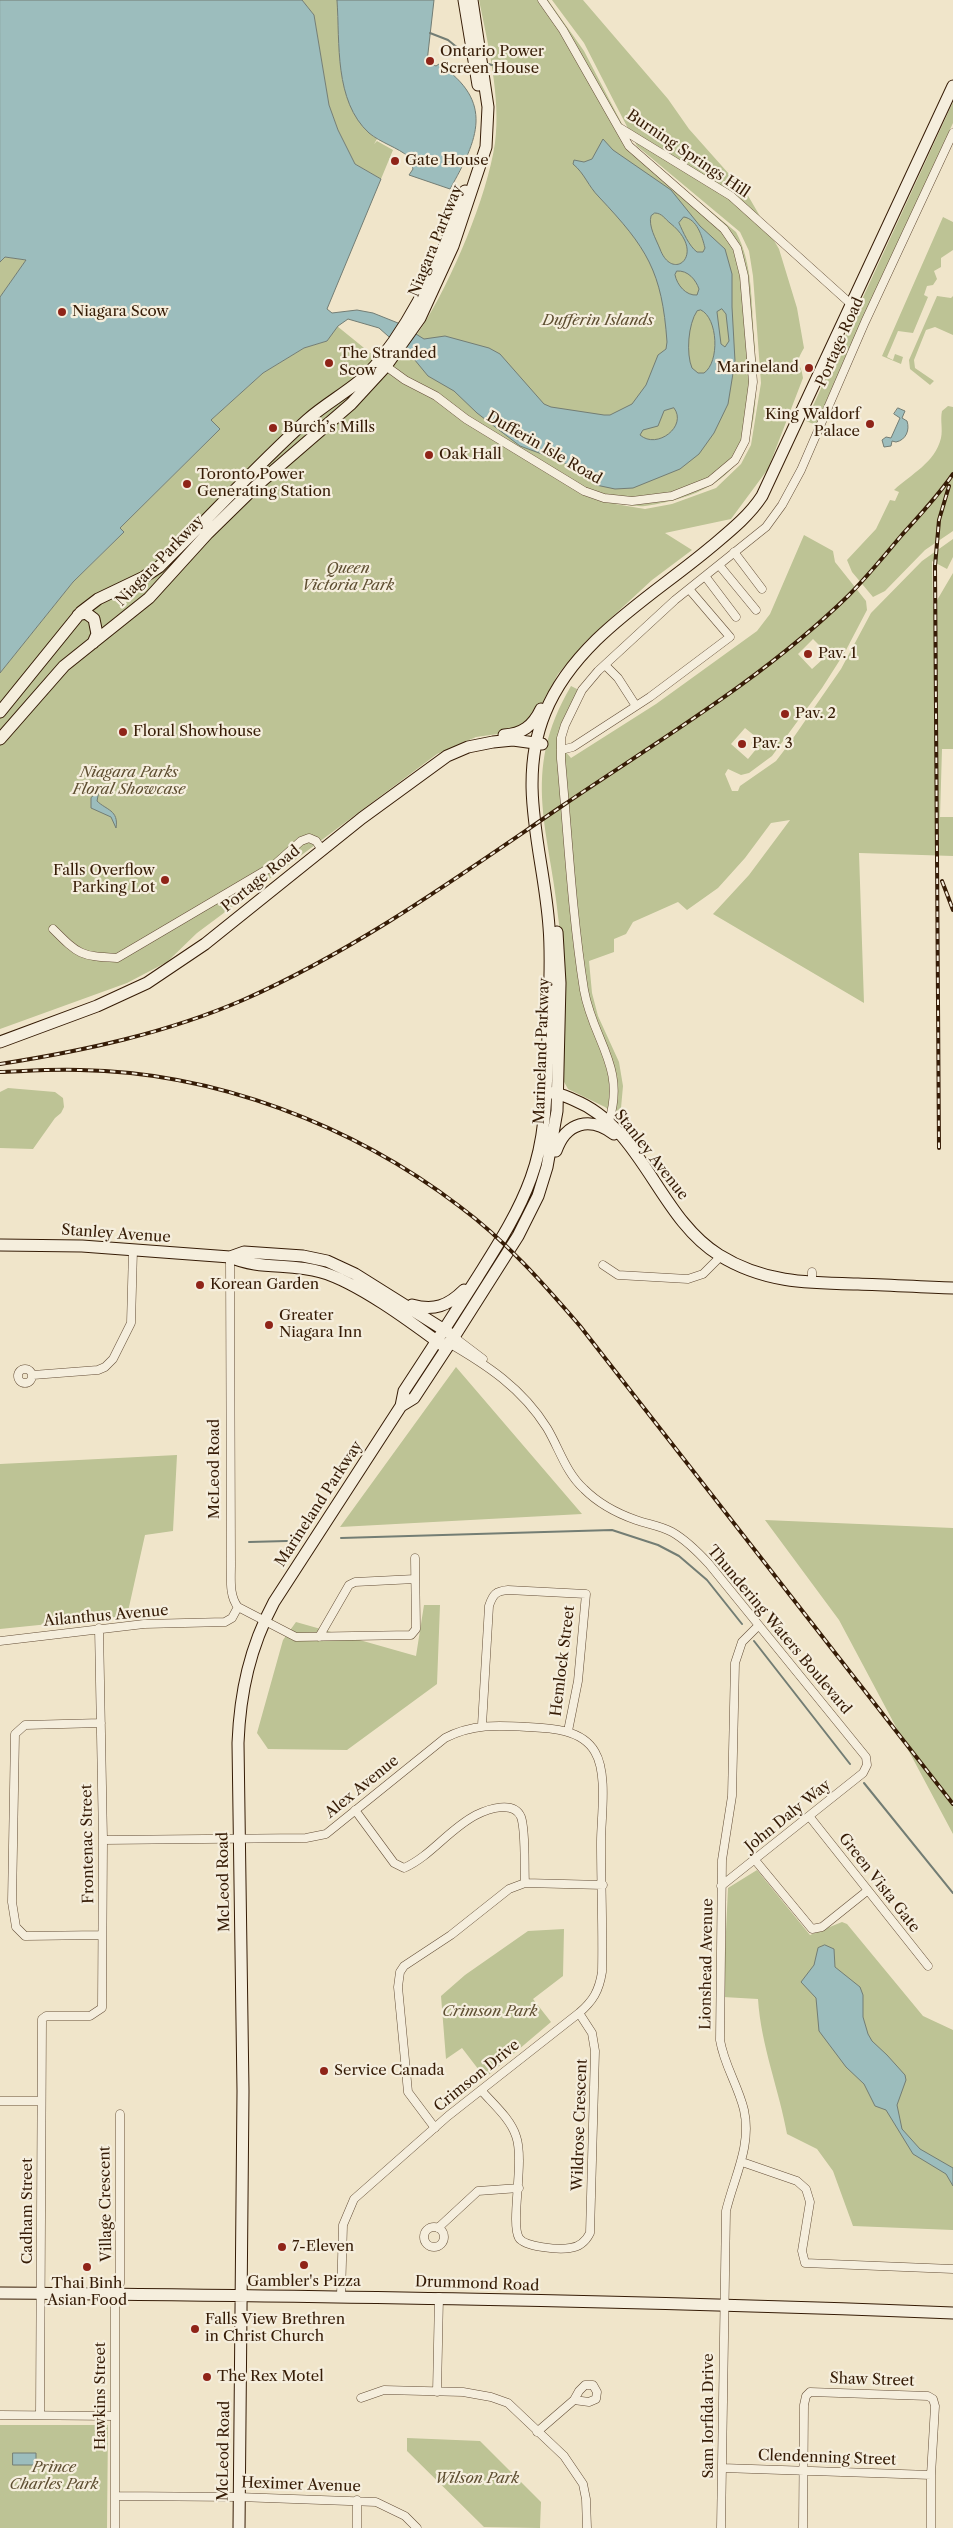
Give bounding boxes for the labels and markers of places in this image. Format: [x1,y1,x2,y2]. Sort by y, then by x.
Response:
place label: Ontario Power Screen House [440,43,544,78]
marker: Ontario Power Screen House [424,55,436,67]
place label: Gate House [405,152,489,170]
marker: Gate House [389,155,401,167]
place label: Niagara Scow [72,303,169,321]
marker: Niagara Scow [56,306,68,318]
place label: The Stranded Scow [339,345,437,380]
marker: The Stranded Scow [323,357,335,369]
place label: Marineland [716,359,799,377]
marker: Marineland [803,362,815,374]
place label: King Waldorf Palace [765,406,860,441]
marker: King Waldorf Palace [864,418,876,430]
place label: Burch’s Mills [283,419,375,437]
marker: Burch’s Mills [267,422,279,434]
place label: Oak Hall [439,446,502,464]
marker: Oak Hall [423,449,435,461]
place label: Toronto Power Generating Station [197,466,331,501]
marker: Toronto Power Generating Station [181,478,193,490]
place label: Pav. 1 [818,645,857,663]
marker: Pav. 1 [802,648,814,660]
place label: Pav. 2 [795,705,836,723]
marker: Pav. 2 [779,708,791,720]
place label: Floral Showhouse [133,723,261,741]
marker: Floral Showhouse [117,726,129,738]
place label: Pav. 3 [752,735,793,753]
marker: Pav. 3 [736,738,748,750]
place label: Falls Overflow Parking Lot [53,862,155,897]
marker: Falls Overflow Parking Lot [159,874,171,886]
place label: Korean Garden [210,1276,319,1294]
marker: Korean Garden [194,1279,206,1291]
place label: Greater Niagara Inn [279,1307,362,1342]
marker: Greater Niagara Inn [263,1319,275,1331]
place label: Service Canada [334,2062,444,2080]
marker: Service Canada [318,2065,330,2077]
place label: 7-Eleven [292,2238,354,2256]
marker: 7-Eleven [276,2241,288,2253]
marker: Gambler's Pizza [298,2259,310,2271]
marker: Thai Binh Asian Food [81,2261,93,2273]
place label: Gambler's Pizza [247,2273,361,2291]
place label: Thai Binh Asian Food [47,2275,127,2310]
place label: Falls View Brethren in Christ Church [205,2311,345,2346]
marker: Falls View Brethren in Christ Church [189,2323,201,2335]
place label: The Rex Motel [217,2368,324,2386]
marker: The Rex Motel [201,2371,213,2383]

